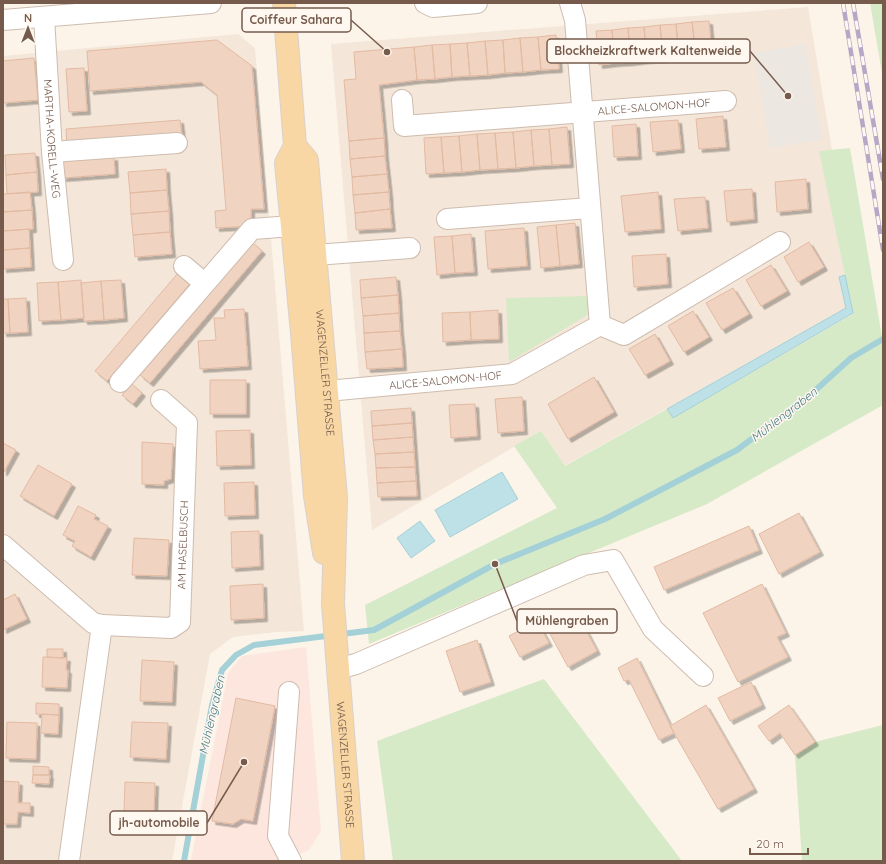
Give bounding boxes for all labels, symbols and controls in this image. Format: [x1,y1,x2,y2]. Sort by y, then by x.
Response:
north arrow [8,8,48,48]
callout: Coiffeur Sahara [242,8,351,32]
text: N [24,11,32,25]
text: Coiffeur Sahara [250,12,342,27]
callout: Blockheizkraftwerk Kaltenweide [547,39,750,63]
text: Blockheizkraftwerk Kaltenweide [554,43,742,58]
street label: MARTHA-KORELL-WEG [41,79,64,199]
street label: ALICE-SALOMON-HOF [597,95,711,118]
street label: WAGENZELLER STRASSE [313,309,338,437]
street label: ALICE-SALOMON-HOF [388,368,503,392]
water label: Mühlengraben [747,383,821,445]
street label: AM HASELBUSCH [174,500,191,590]
callout: Mühlengraben [517,609,617,633]
text: Mühlengraben [525,613,609,628]
water label: Mühlengraben [195,673,228,756]
street label: WAGENZELLER STRASSE [334,701,357,829]
callout: jh-automobile [110,811,207,835]
text: jh-automobile [117,815,200,830]
scale bar [750,830,808,856]
text: 20 m [756,836,784,851]

